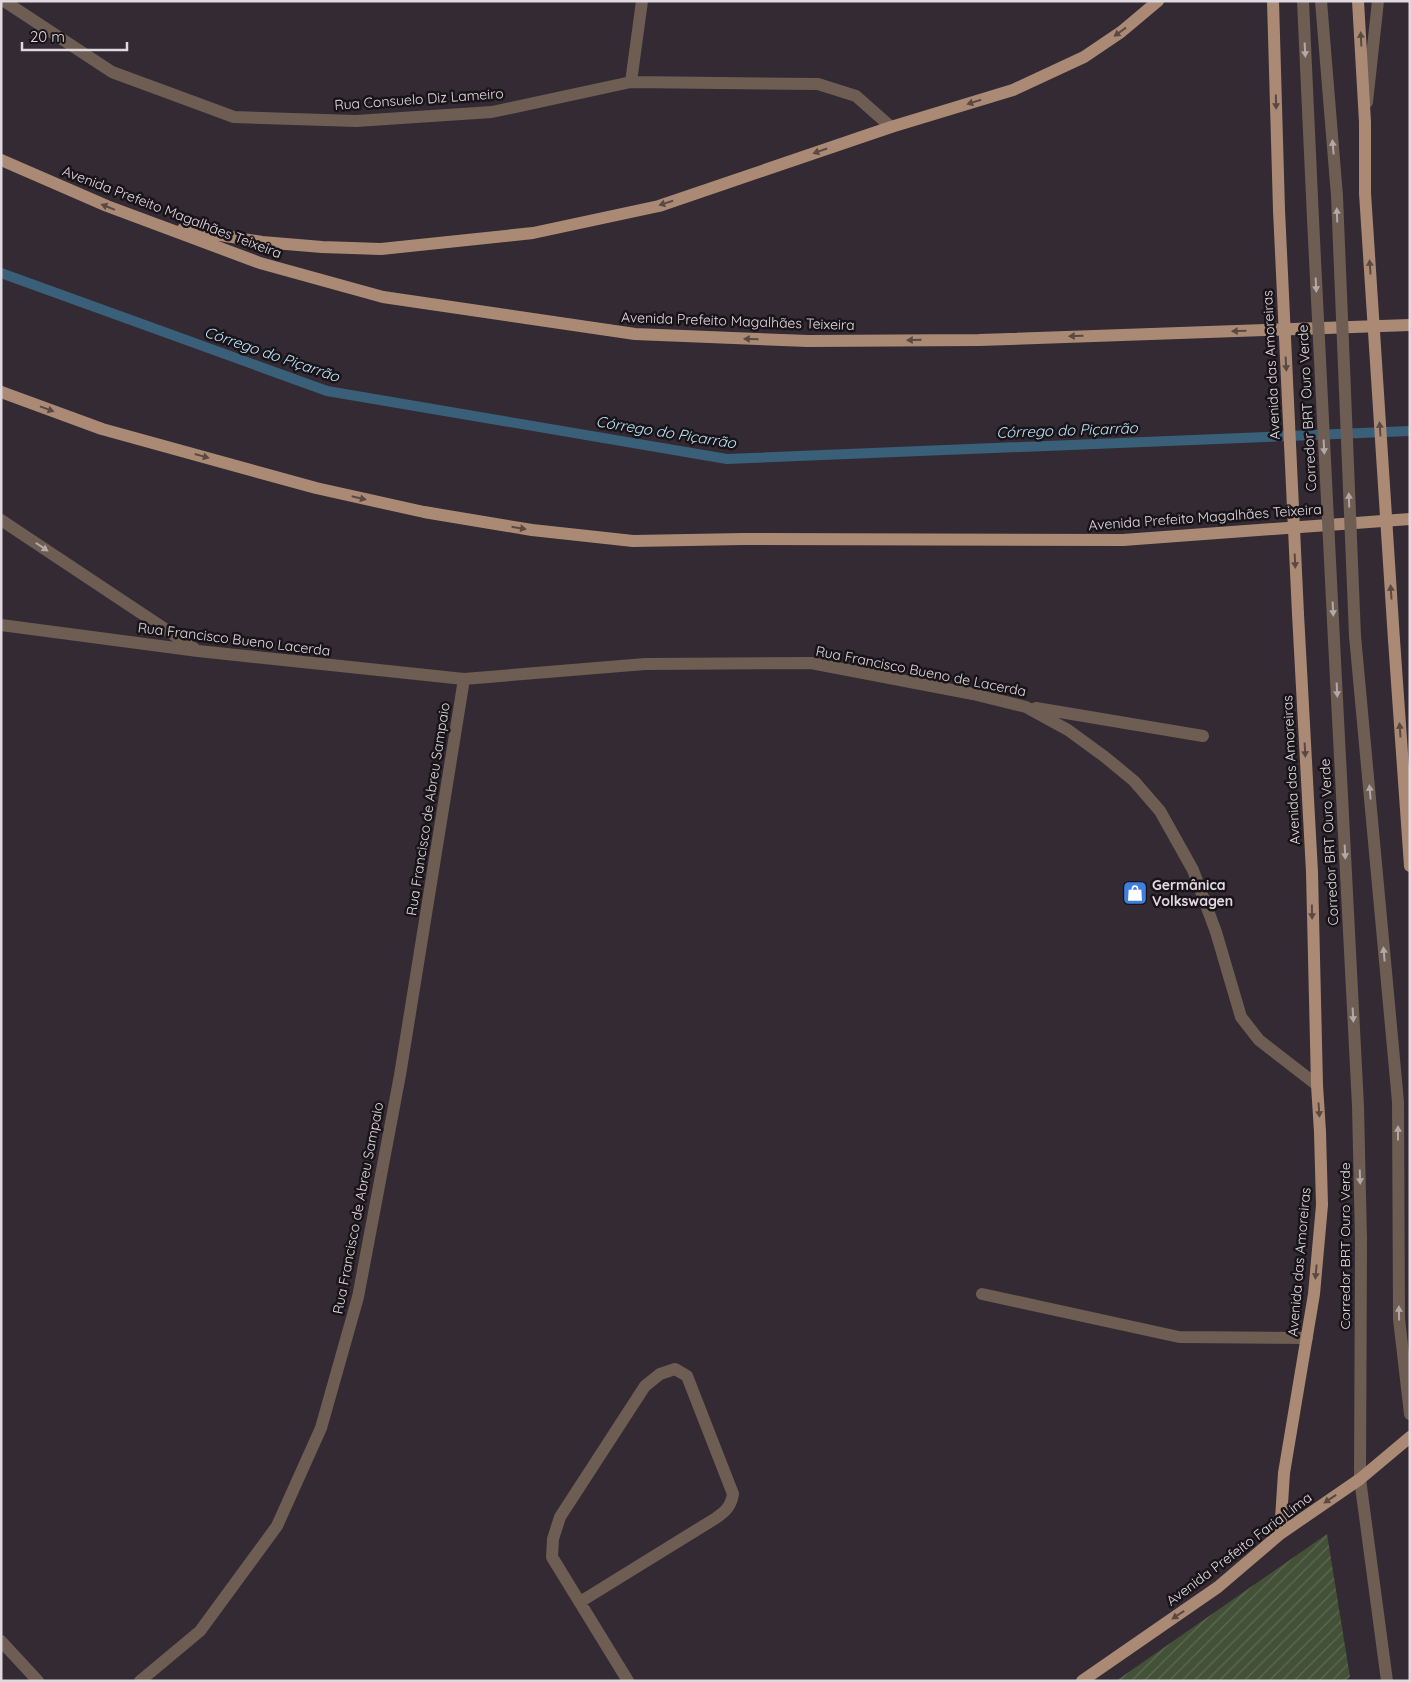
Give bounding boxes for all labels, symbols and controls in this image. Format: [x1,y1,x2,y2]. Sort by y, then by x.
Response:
scale bar [22,20,128,52]
text: 20 m [30,27,65,46]
one-way arrow [1113,27,1127,37]
one-way arrow [1356,31,1364,47]
one-way arrow [1301,42,1309,58]
street label: Rua Consuelo Diz Lameiro [334,84,504,114]
one-way arrow [1272,95,1280,111]
one-way arrow [967,98,982,106]
one-way arrow [1328,139,1336,155]
one-way arrow [812,148,827,155]
street label: Avenida Prefeito Magalhães Teixeira [60,162,284,262]
one-way arrow [658,200,673,208]
one-way arrow [101,202,115,210]
one-way arrow [1333,207,1341,223]
one-way arrow [1365,259,1373,275]
one-way arrow [1313,277,1321,293]
street label: Avenida das Amoreiras [1258,290,1284,440]
street label: Avenida Prefeito Magalhães Teixeira [621,308,855,334]
water label: Córrego do Piçarrão [202,322,343,386]
street label: Corredor BRT Ouro Verde [1294,324,1320,492]
one-way arrow [1230,327,1246,335]
one-way arrow [1068,333,1084,341]
one-way arrow [743,335,759,343]
one-way arrow [906,336,922,344]
one-way arrow [1282,356,1290,372]
one-way arrow [40,405,55,413]
water label: Córrego do Piçarrão [595,412,738,453]
water label: Córrego do Piçarrão [996,418,1139,442]
one-way arrow [1376,421,1384,437]
one-way arrow [1321,439,1329,455]
one-way arrow [195,453,210,461]
one-way arrow [1345,491,1353,507]
one-way arrow [352,494,367,502]
street label: Avenida Prefeito Magalhães Teixeira [1088,500,1322,534]
one-way arrow [511,524,527,532]
one-way arrow [35,542,49,552]
one-way arrow [1292,553,1300,569]
one-way arrow [1386,583,1394,599]
one-way arrow [1329,602,1337,618]
street label: Rua Francisco Bueno Lacerda [137,618,331,660]
street label: Rua Francisco Bueno de Lacerda [814,642,1028,700]
one-way arrow [1333,682,1341,698]
street label: Avenida das Amoreiras [1278,695,1304,845]
street label: Rua Francisco de Abreu Sampaio [402,701,454,917]
one-way arrow [1396,722,1404,738]
one-way arrow [1301,742,1309,758]
street label: Corredor BRT Ouro Verde [1316,758,1342,926]
one-way arrow [1365,784,1373,800]
one-way arrow [1341,845,1349,861]
place label: Germânica Volkswagen [1152,876,1233,910]
shop icon: Germânica Volkswagen [1122,880,1148,906]
one-way arrow [1309,904,1317,920]
one-way arrow [1380,946,1388,962]
one-way arrow [1350,1007,1358,1023]
street label: Rua Francisco de Abreu Sampaio [329,1100,387,1316]
one-way arrow [1315,1102,1323,1118]
one-way arrow [1394,1125,1402,1141]
street label: Corredor BRT Ouro Verde [1336,1162,1354,1330]
one-way arrow [1356,1169,1364,1185]
street label: Avenida das Amoreiras [1284,1187,1314,1337]
one-way arrow [1312,1264,1320,1280]
one-way arrow [1395,1305,1403,1321]
street label: Avenida Prefeito Faria Lima [1162,1488,1316,1610]
one-way arrow [1323,1494,1337,1504]
one-way arrow [1171,1610,1185,1620]

